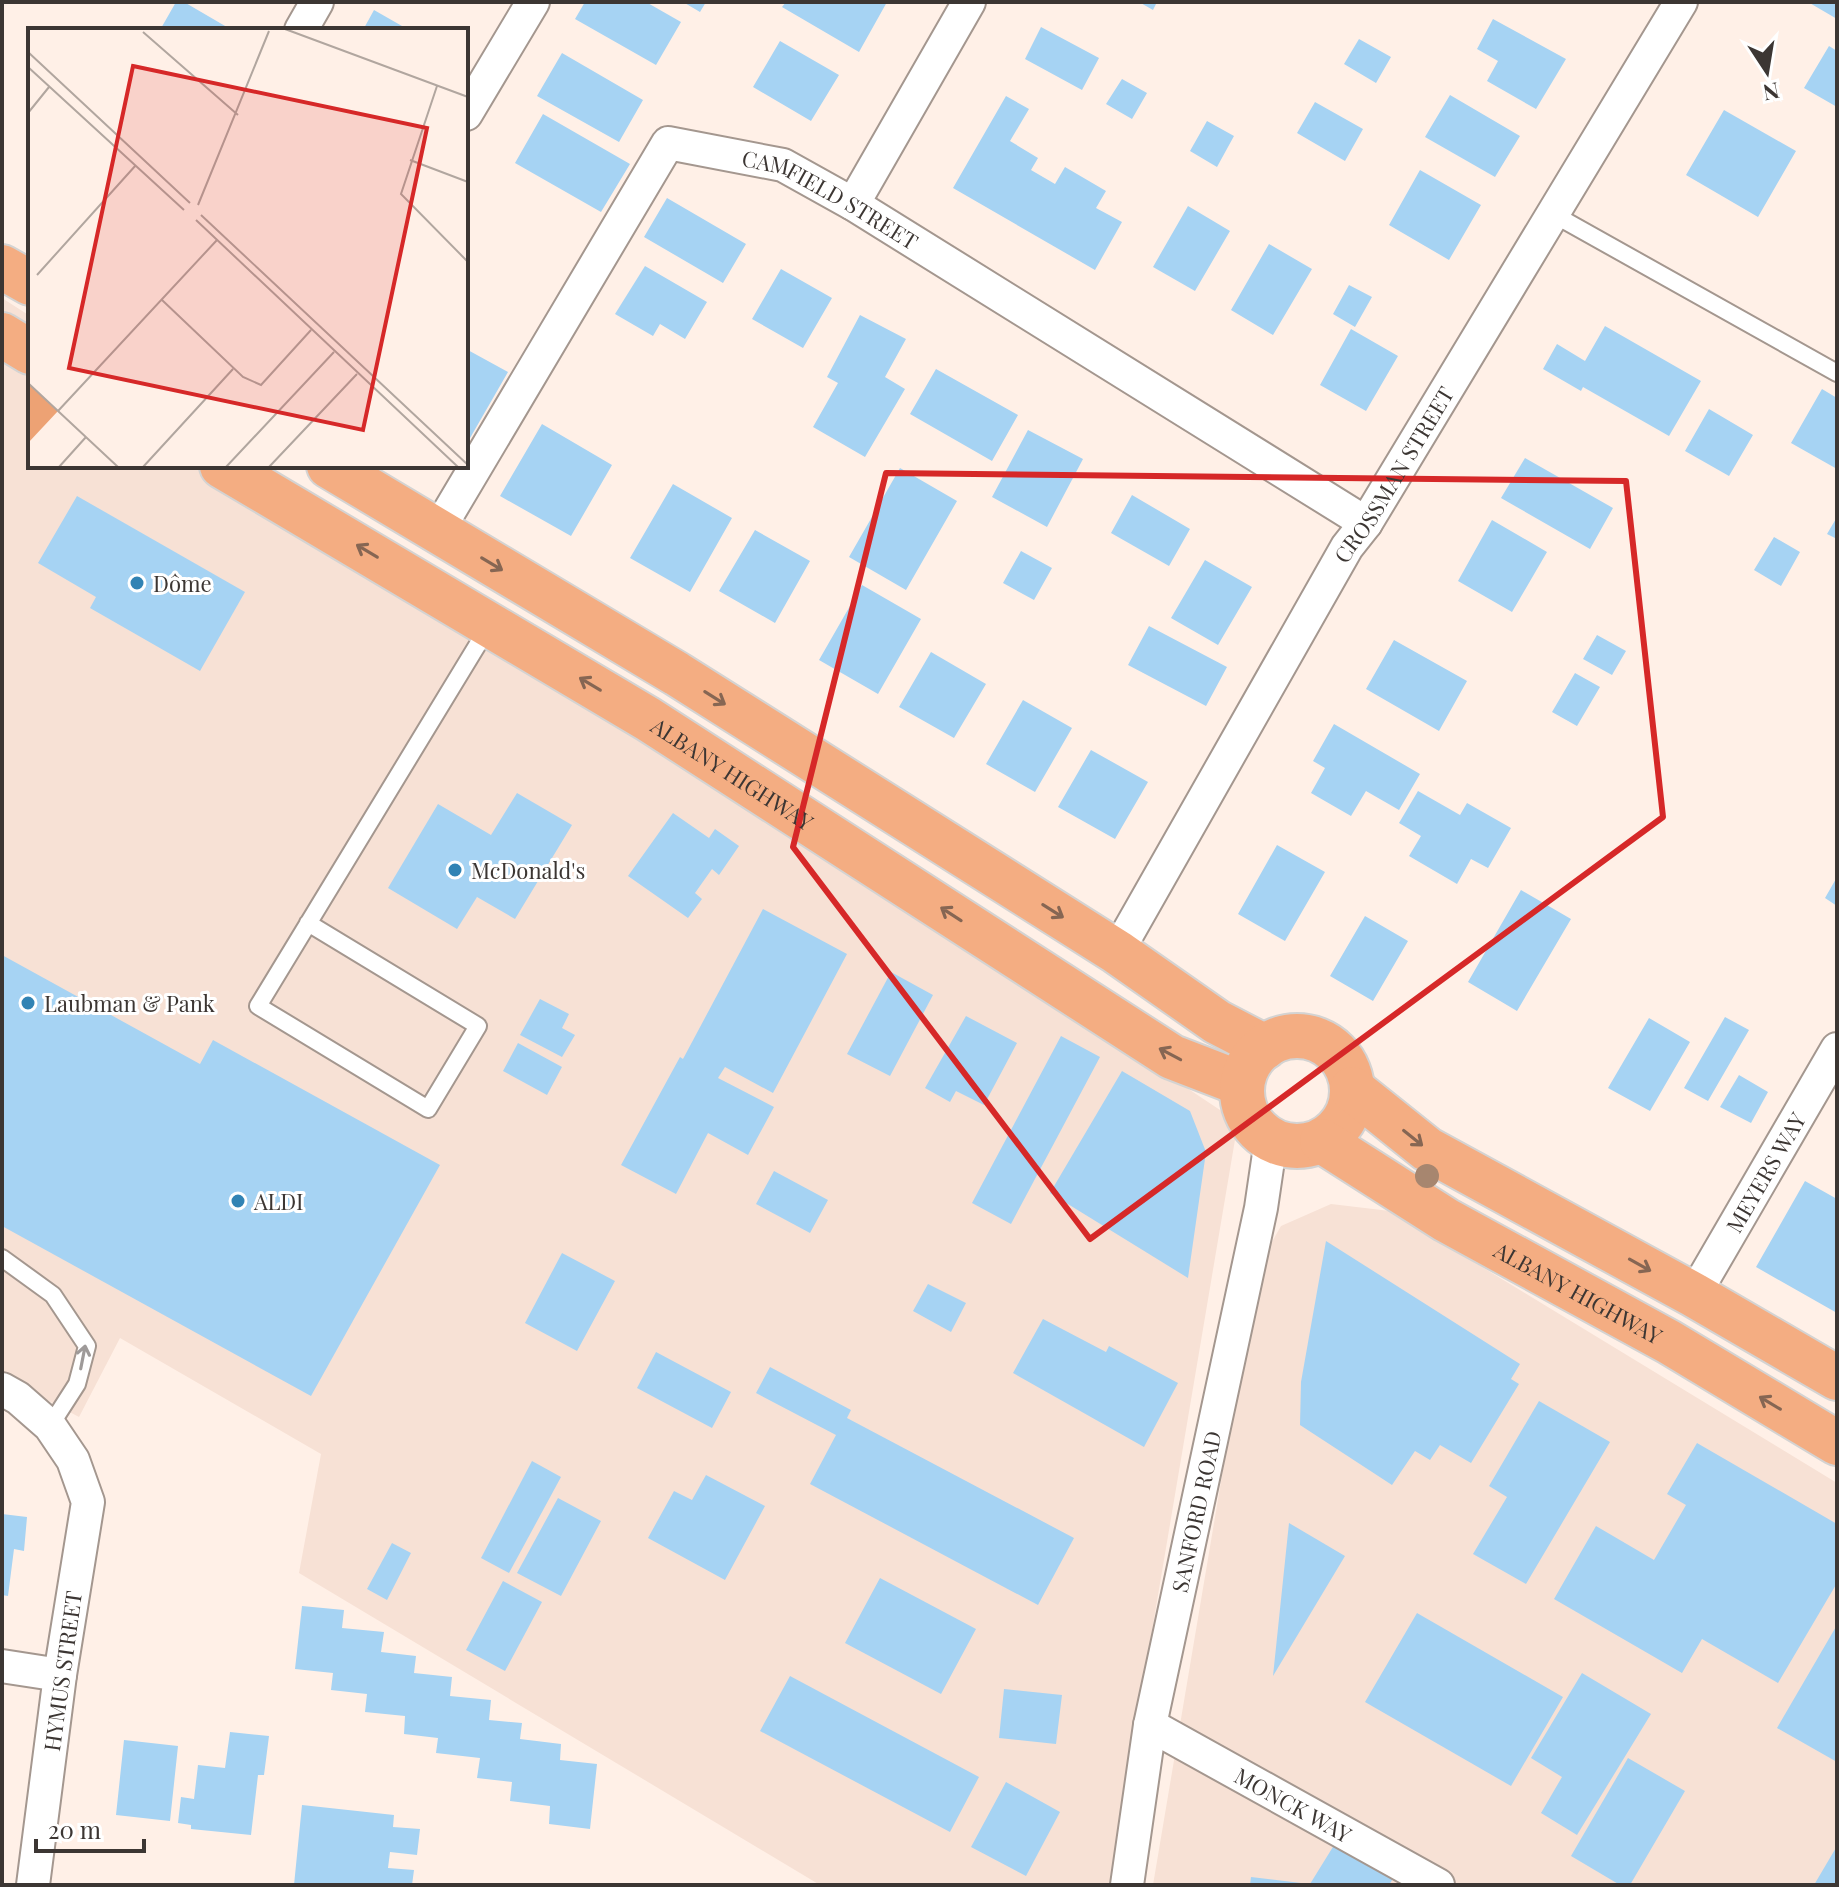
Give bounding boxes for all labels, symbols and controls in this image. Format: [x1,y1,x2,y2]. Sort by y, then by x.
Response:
inset map [28,28,468,468]
north arrow [1727,32,1807,112]
text: N [1760,76,1782,109]
street label: CAMFIELD STREET [740,142,924,256]
street label: CROSSMAN STREET [1326,380,1460,568]
one-way arrow [356,543,379,559]
one-way arrow [480,557,503,573]
place label: Dôme [153,568,212,598]
marker: Dôme [128,574,146,592]
one-way arrow [579,676,602,692]
one-way arrow [703,691,726,707]
street label: ALBANY HIGHWAY [645,710,819,837]
place label: McDonald's [471,855,585,885]
marker: McDonald's [446,861,464,879]
one-way arrow [1041,904,1064,920]
one-way arrow [940,906,963,922]
place label: Laubman & Pank [44,988,215,1018]
marker: Laubman & Pank [19,994,37,1012]
one-way arrow [1159,1046,1182,1062]
street label: MEYERS WAY [1719,1107,1812,1238]
one-way arrow [1402,1129,1423,1147]
place label: ALDI [253,1186,304,1216]
marker: ALDI [229,1192,247,1210]
street label: ALBANY HIGHWAY [1488,1234,1668,1351]
one-way arrow [1627,1258,1651,1273]
one-way arrow [77,1345,92,1370]
one-way arrow [1759,1395,1782,1411]
street label: SANFORD ROAD [1164,1428,1228,1595]
street label: HYMUS STREET [36,1589,88,1753]
street label: MONCK WAY [1230,1760,1357,1849]
scale bar [36,1803,144,1853]
text: 20 m [48,1813,101,1845]

